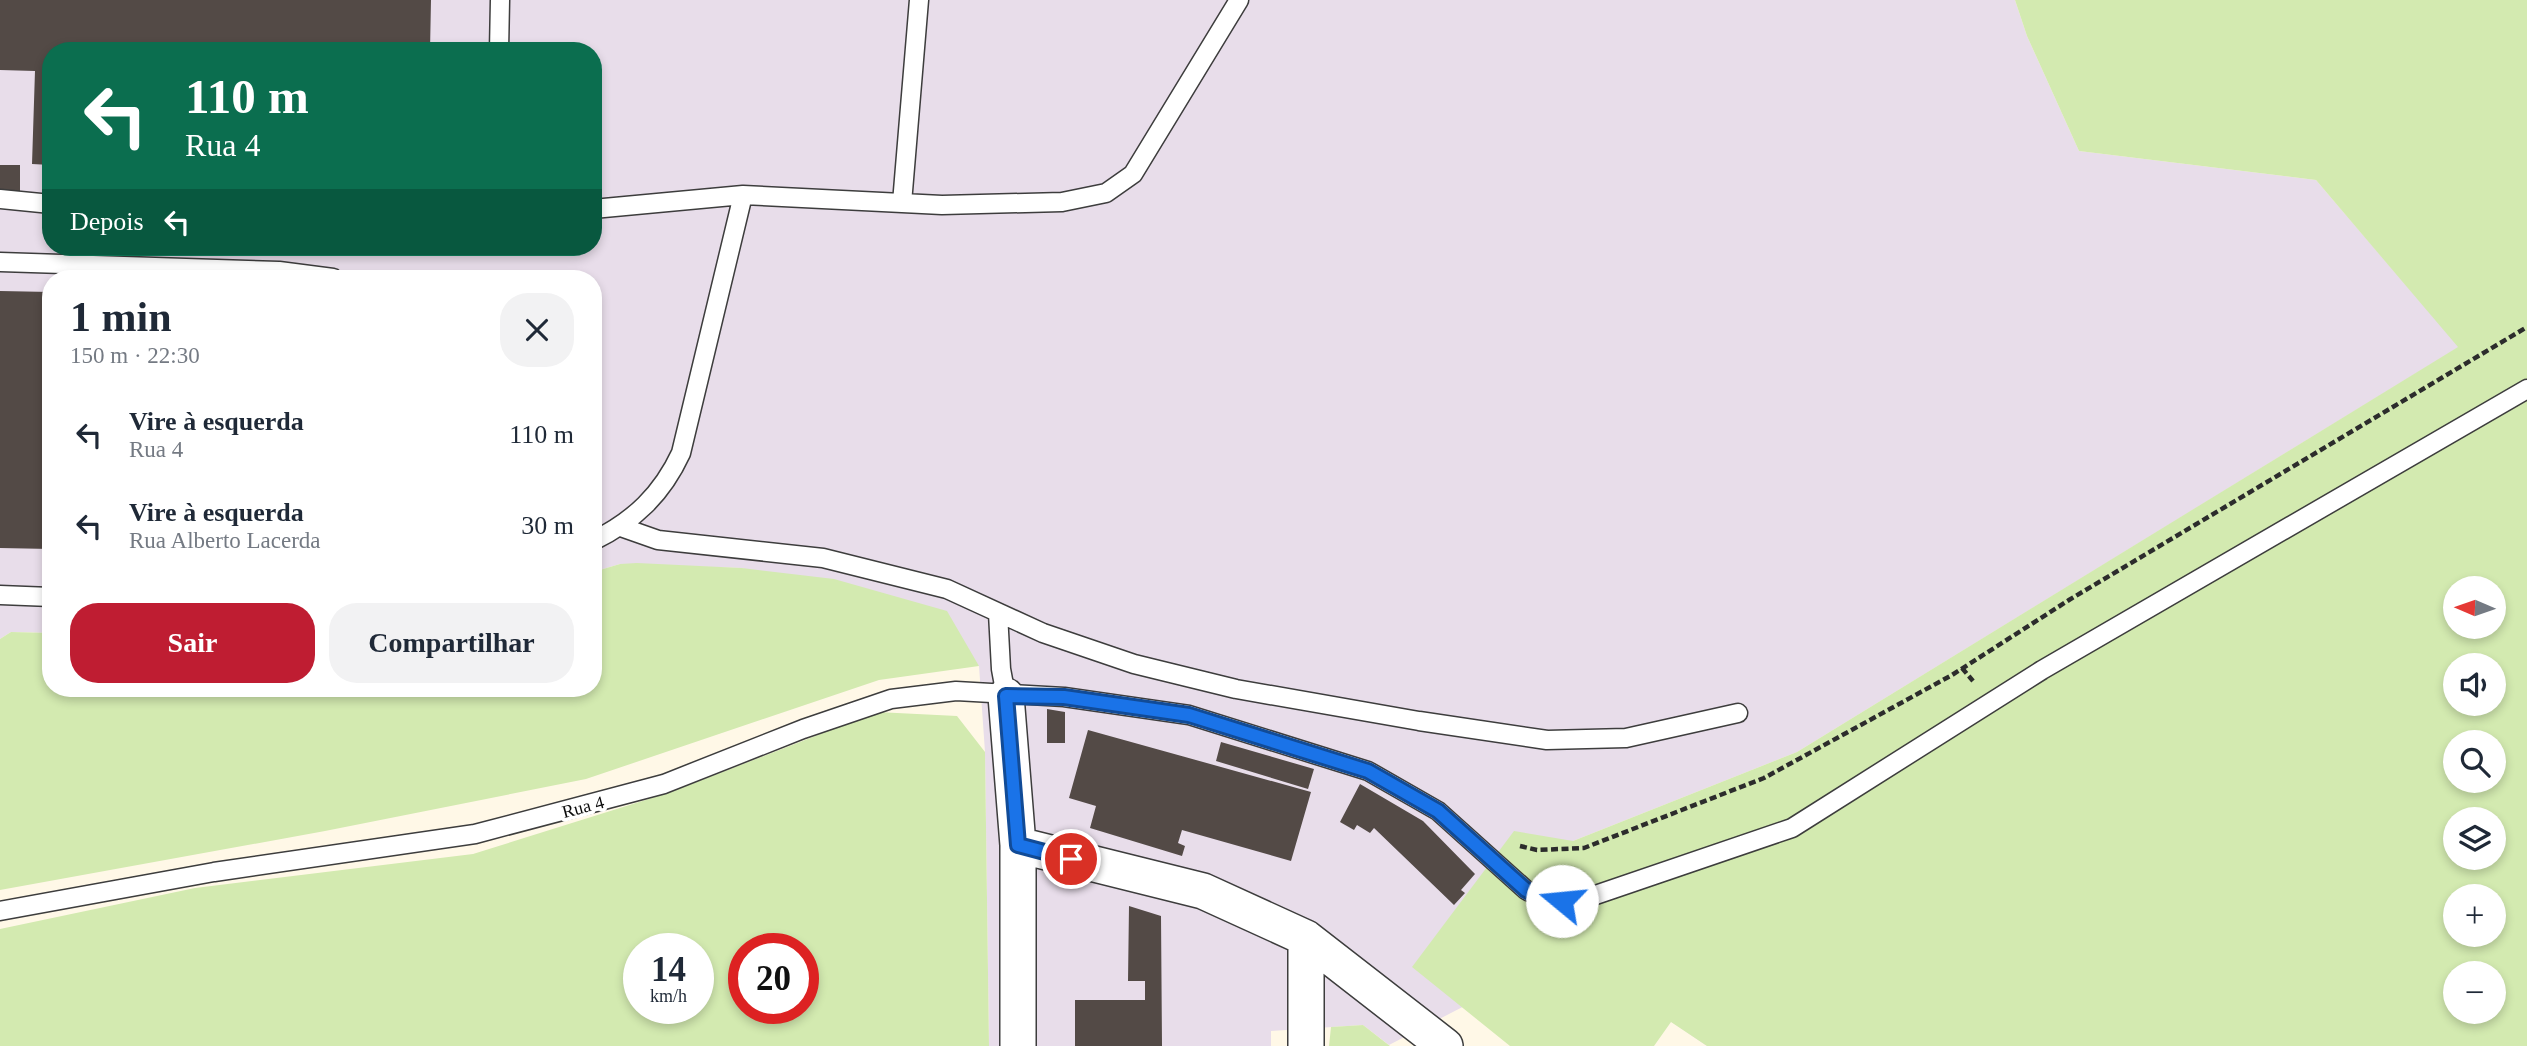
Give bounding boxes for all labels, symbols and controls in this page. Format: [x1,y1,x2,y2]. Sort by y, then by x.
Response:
text: 110 m [185,69,309,124]
icon: left [70,70,161,161]
text: Rua 4 [185,127,261,163]
icon: left [158,203,196,241]
text: Depois [70,207,144,236]
button: close [500,293,574,367]
text: 1 min [70,294,172,340]
text: 150 m · 22:30 [70,343,200,368]
text: Vire à esquerda [129,407,304,436]
icon: left [70,416,108,454]
text: 110 m [509,420,574,449]
text: Rua 4 [129,437,183,462]
text: Vire à esquerda [129,498,304,527]
icon: left [70,507,108,545]
text: 30 m [521,511,574,540]
text: Rua Alberto Lacerda [129,528,321,553]
north arrow [2443,576,2506,639]
map controls [2443,576,2506,1024]
button: Sair [70,603,315,683]
button: Compartilhar [329,603,574,683]
button: sound [2443,653,2506,716]
button: search [2443,730,2506,793]
street label: Rua 4 [560,792,606,822]
button: layers [2443,807,2506,870]
pin [1041,829,1101,889]
icon: arrive [1052,840,1090,878]
position arrow [1525,864,1599,938]
button: + [2443,884,2506,947]
speed limit sign: 20 [728,933,819,1024]
text: 14 [651,950,686,989]
button: − [2443,961,2506,1024]
text: km/h [650,986,687,1006]

